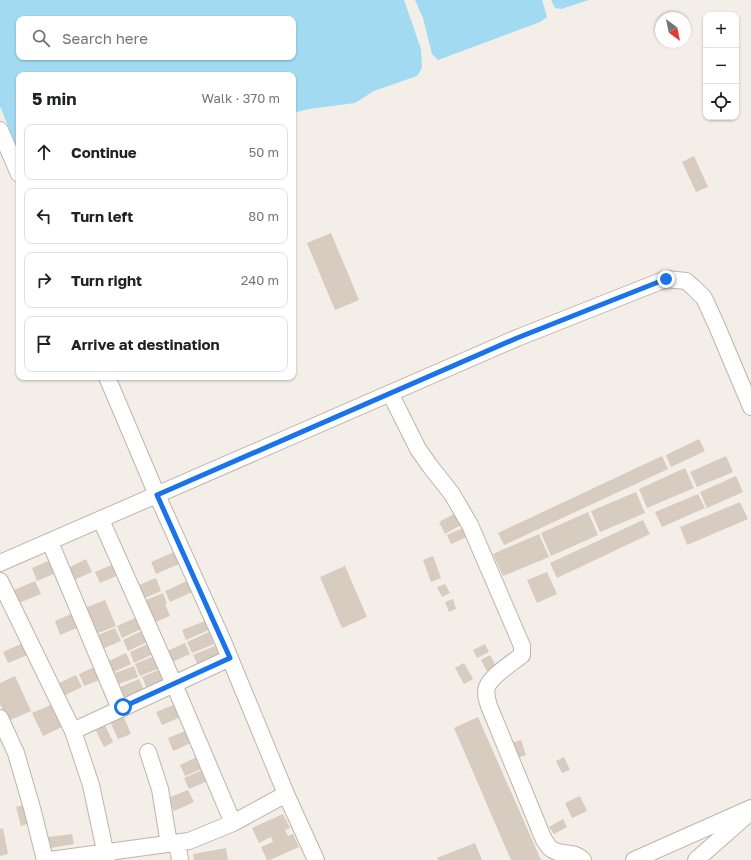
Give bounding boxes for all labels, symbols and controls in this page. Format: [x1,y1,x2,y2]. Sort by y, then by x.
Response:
north arrow [655,12,691,48]
map controls [703,12,739,120]
button: + [703,12,739,48]
search box [16,16,296,60]
icon: search [30,27,52,49]
text: Search here [62,29,148,47]
button: − [703,48,739,84]
button: locate [703,84,739,120]
text: 5 min [32,88,76,109]
text: Walk · 370 m [201,90,280,106]
icon: ahead [33,141,55,163]
text: Continue [71,143,137,161]
text: 50 m [249,144,279,160]
icon: left [33,205,55,227]
text: Turn left [71,207,133,225]
text: 80 m [248,208,279,224]
icon: right [33,269,55,291]
route end [657,270,675,288]
text: Turn right [71,271,142,289]
text: 240 m [241,272,279,288]
icon: arrive [33,333,55,355]
text: Arrive at destination [71,335,220,353]
route start [114,698,132,716]

